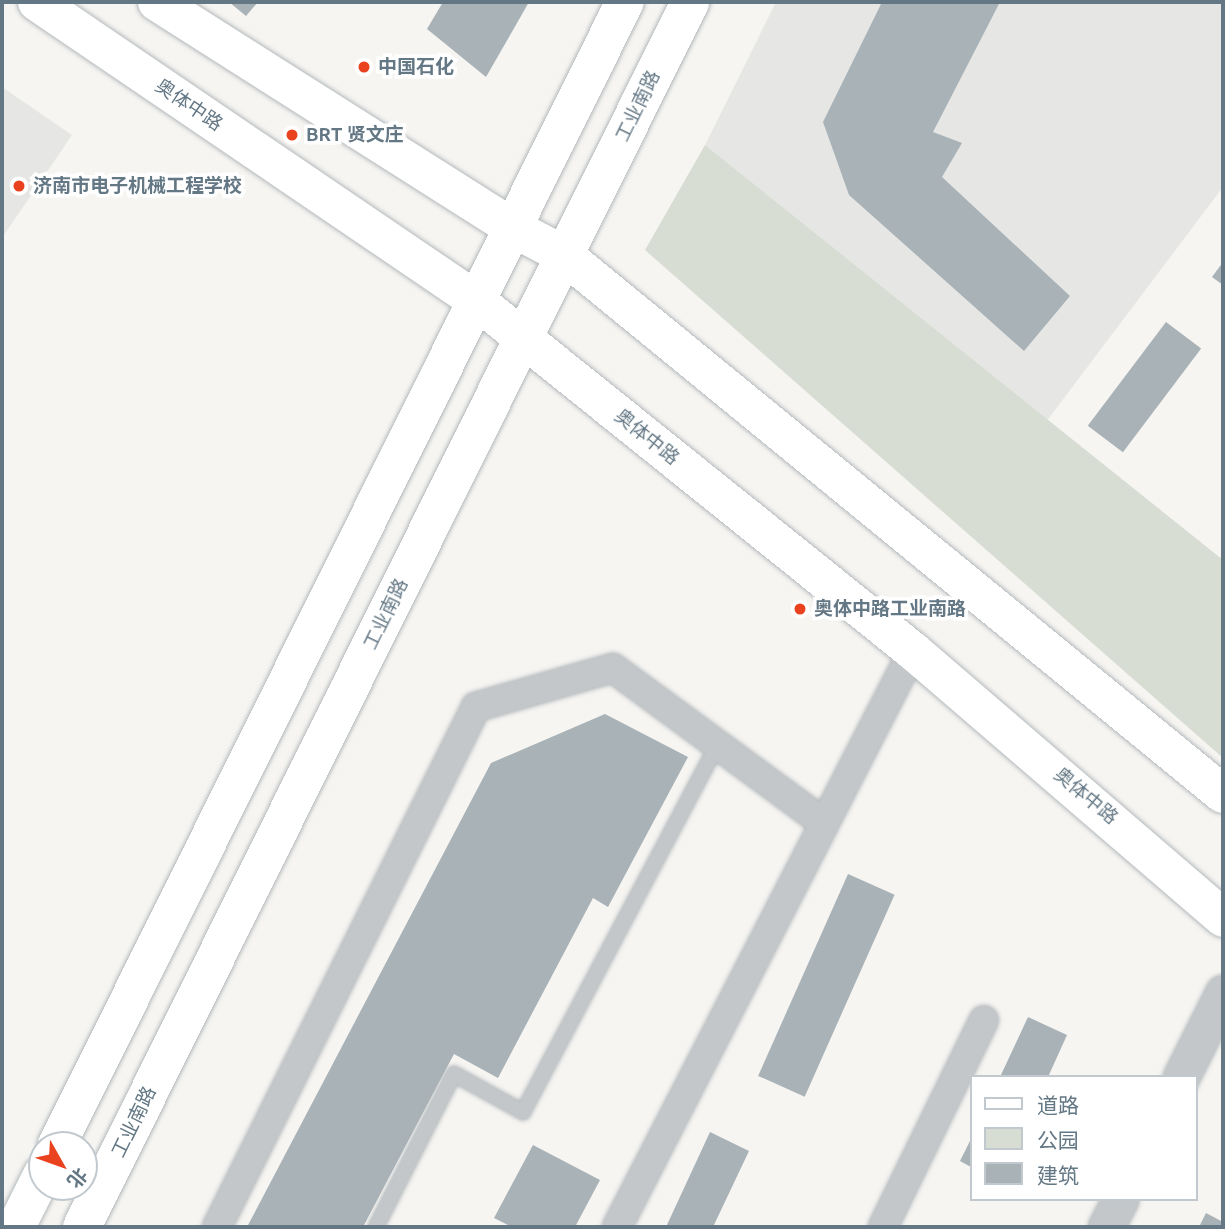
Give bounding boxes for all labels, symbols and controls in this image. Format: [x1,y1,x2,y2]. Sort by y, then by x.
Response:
place label: 中国石化 [378,56,454,78]
marker: 中国石化 [356,59,372,75]
street label: 工业南路 [611,67,665,145]
street label: 奥体中路 [151,74,227,136]
place label: BRT 贤文庄 [306,124,404,146]
marker: BRT 贤文庄 [284,127,300,143]
place label: 济南市电子机械工程学校 [33,175,242,197]
marker: 济南市电子机械工程学校 [11,178,27,194]
street label: 奥体中路 [610,404,684,470]
street label: 工业南路 [359,575,413,653]
place label: 奥体中路工业南路 [814,598,966,620]
marker: 奥体中路工业南路 [792,601,808,617]
street label: 奥体中路 [1050,763,1122,829]
legend [970,1075,1197,1201]
street label: 工业南路 [107,1083,161,1161]
text: 道路 [1037,1093,1079,1117]
text: 公园 [1037,1128,1079,1152]
north arrow [28,1131,98,1201]
text: 建筑 [1037,1163,1079,1187]
text: 北 [63,1164,92,1193]

